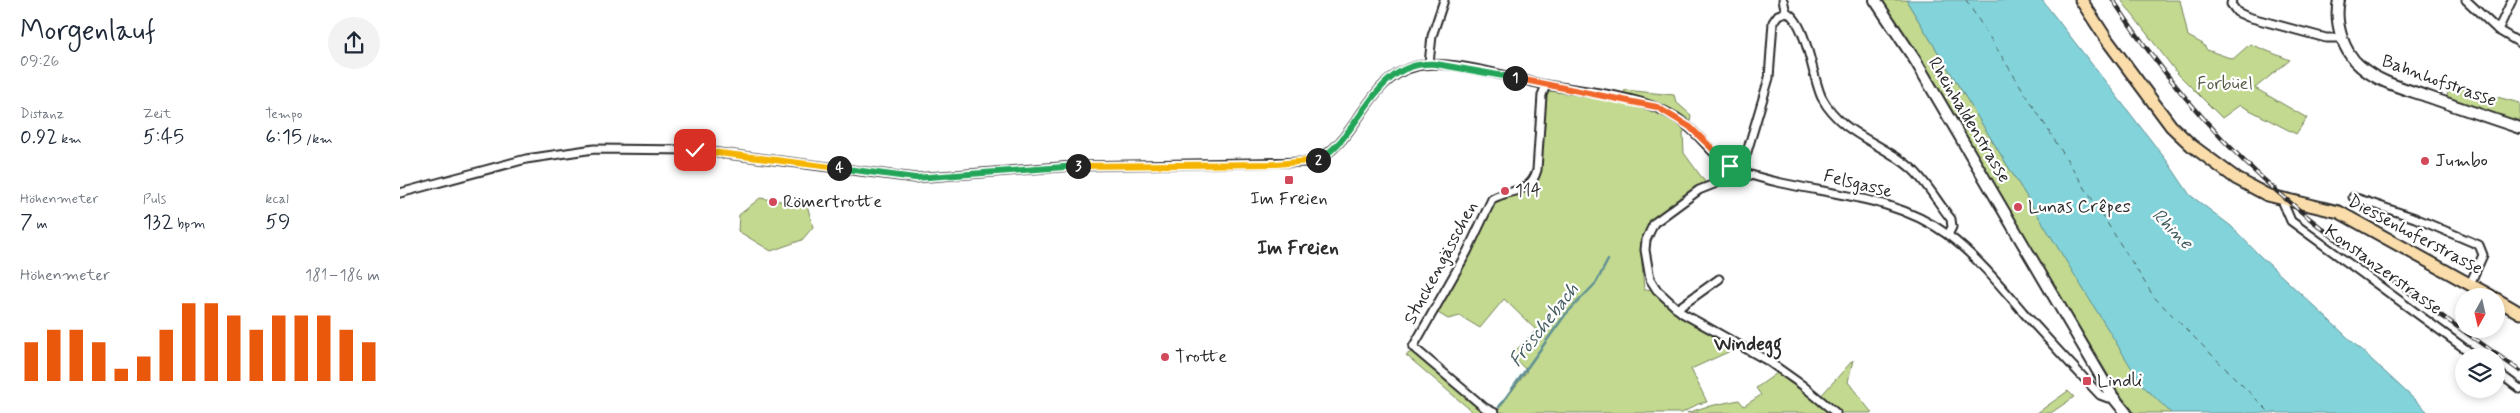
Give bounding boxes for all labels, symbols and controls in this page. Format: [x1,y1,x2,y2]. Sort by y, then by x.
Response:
text: Morgenlauf [20,13,156,50]
button: share [328,17,380,69]
street label: Bahnhofstrasse [2378,49,2500,113]
text: 09:26 [20,51,59,72]
street label: Rheinhaldenstrasse [1922,53,2016,187]
pin: 1 [1502,66,1528,90]
text: 1 [1512,69,1519,87]
park label: Forbüel [2197,72,2253,96]
text: Distanz [20,105,64,123]
text: Zeit [143,105,171,123]
text: Tempo [265,105,302,123]
text: 0.92 [20,123,58,151]
text: 5:45 [143,123,184,151]
text: 6:15 [265,123,302,151]
pin [674,129,716,171]
text: km [58,130,82,148]
text: /km [302,130,333,148]
icon: check [681,136,709,164]
pin [1709,145,1751,187]
pin: 2 [1306,148,1330,172]
place label: Jumbo [2435,149,2488,173]
text: 2 [1315,151,1322,169]
icon: arrive [1716,152,1744,180]
pin: 3 [1066,154,1090,178]
marker: Jumbo [2419,155,2431,167]
pin: 4 [826,156,852,180]
text: 3 [1075,157,1082,175]
text: 4 [835,159,844,177]
street label: Felsgasse [1821,164,1895,204]
marker: Im Freien [1283,174,1295,186]
place label: 114 [1515,179,1542,203]
marker: 114 [1499,185,1511,197]
place label: Im Freien [1250,187,1328,211]
street label: Diessenhoferstrasse [2343,189,2487,281]
text: Höhenmeter [20,190,98,208]
text: Puls [143,190,166,208]
text: kcal [265,190,289,208]
place label: Römertrotte [783,190,882,214]
place label: Lunas Crêpes [2028,195,2131,219]
marker: Römertrotte [767,196,779,208]
street label: Stuckengässchen [1398,197,1484,329]
marker: Lunas Crêpes [2012,201,2024,213]
water label: Rhine [2146,203,2199,256]
text: 7 [20,208,33,236]
text: 132 [143,208,173,236]
text: 59 [265,208,290,236]
text: m [33,215,48,233]
text: bpm [173,215,205,233]
street label: Konstanzerstrasse [2319,219,2447,321]
district label: Im Freien [1257,236,1339,261]
text: Höhenmeter [20,265,110,286]
text: 181–186 m [305,265,380,286]
water label: Fröschebach [1503,278,1585,372]
north arrow [2455,288,2505,338]
map controls [2455,288,2505,398]
district label: Windegg [1713,332,1782,360]
place label: Trotte [1175,345,1227,369]
button: layers [2455,348,2505,398]
marker: Trotte [1159,351,1171,363]
place label: Lindli [2097,369,2142,393]
marker: Lindli [2081,375,2093,387]

